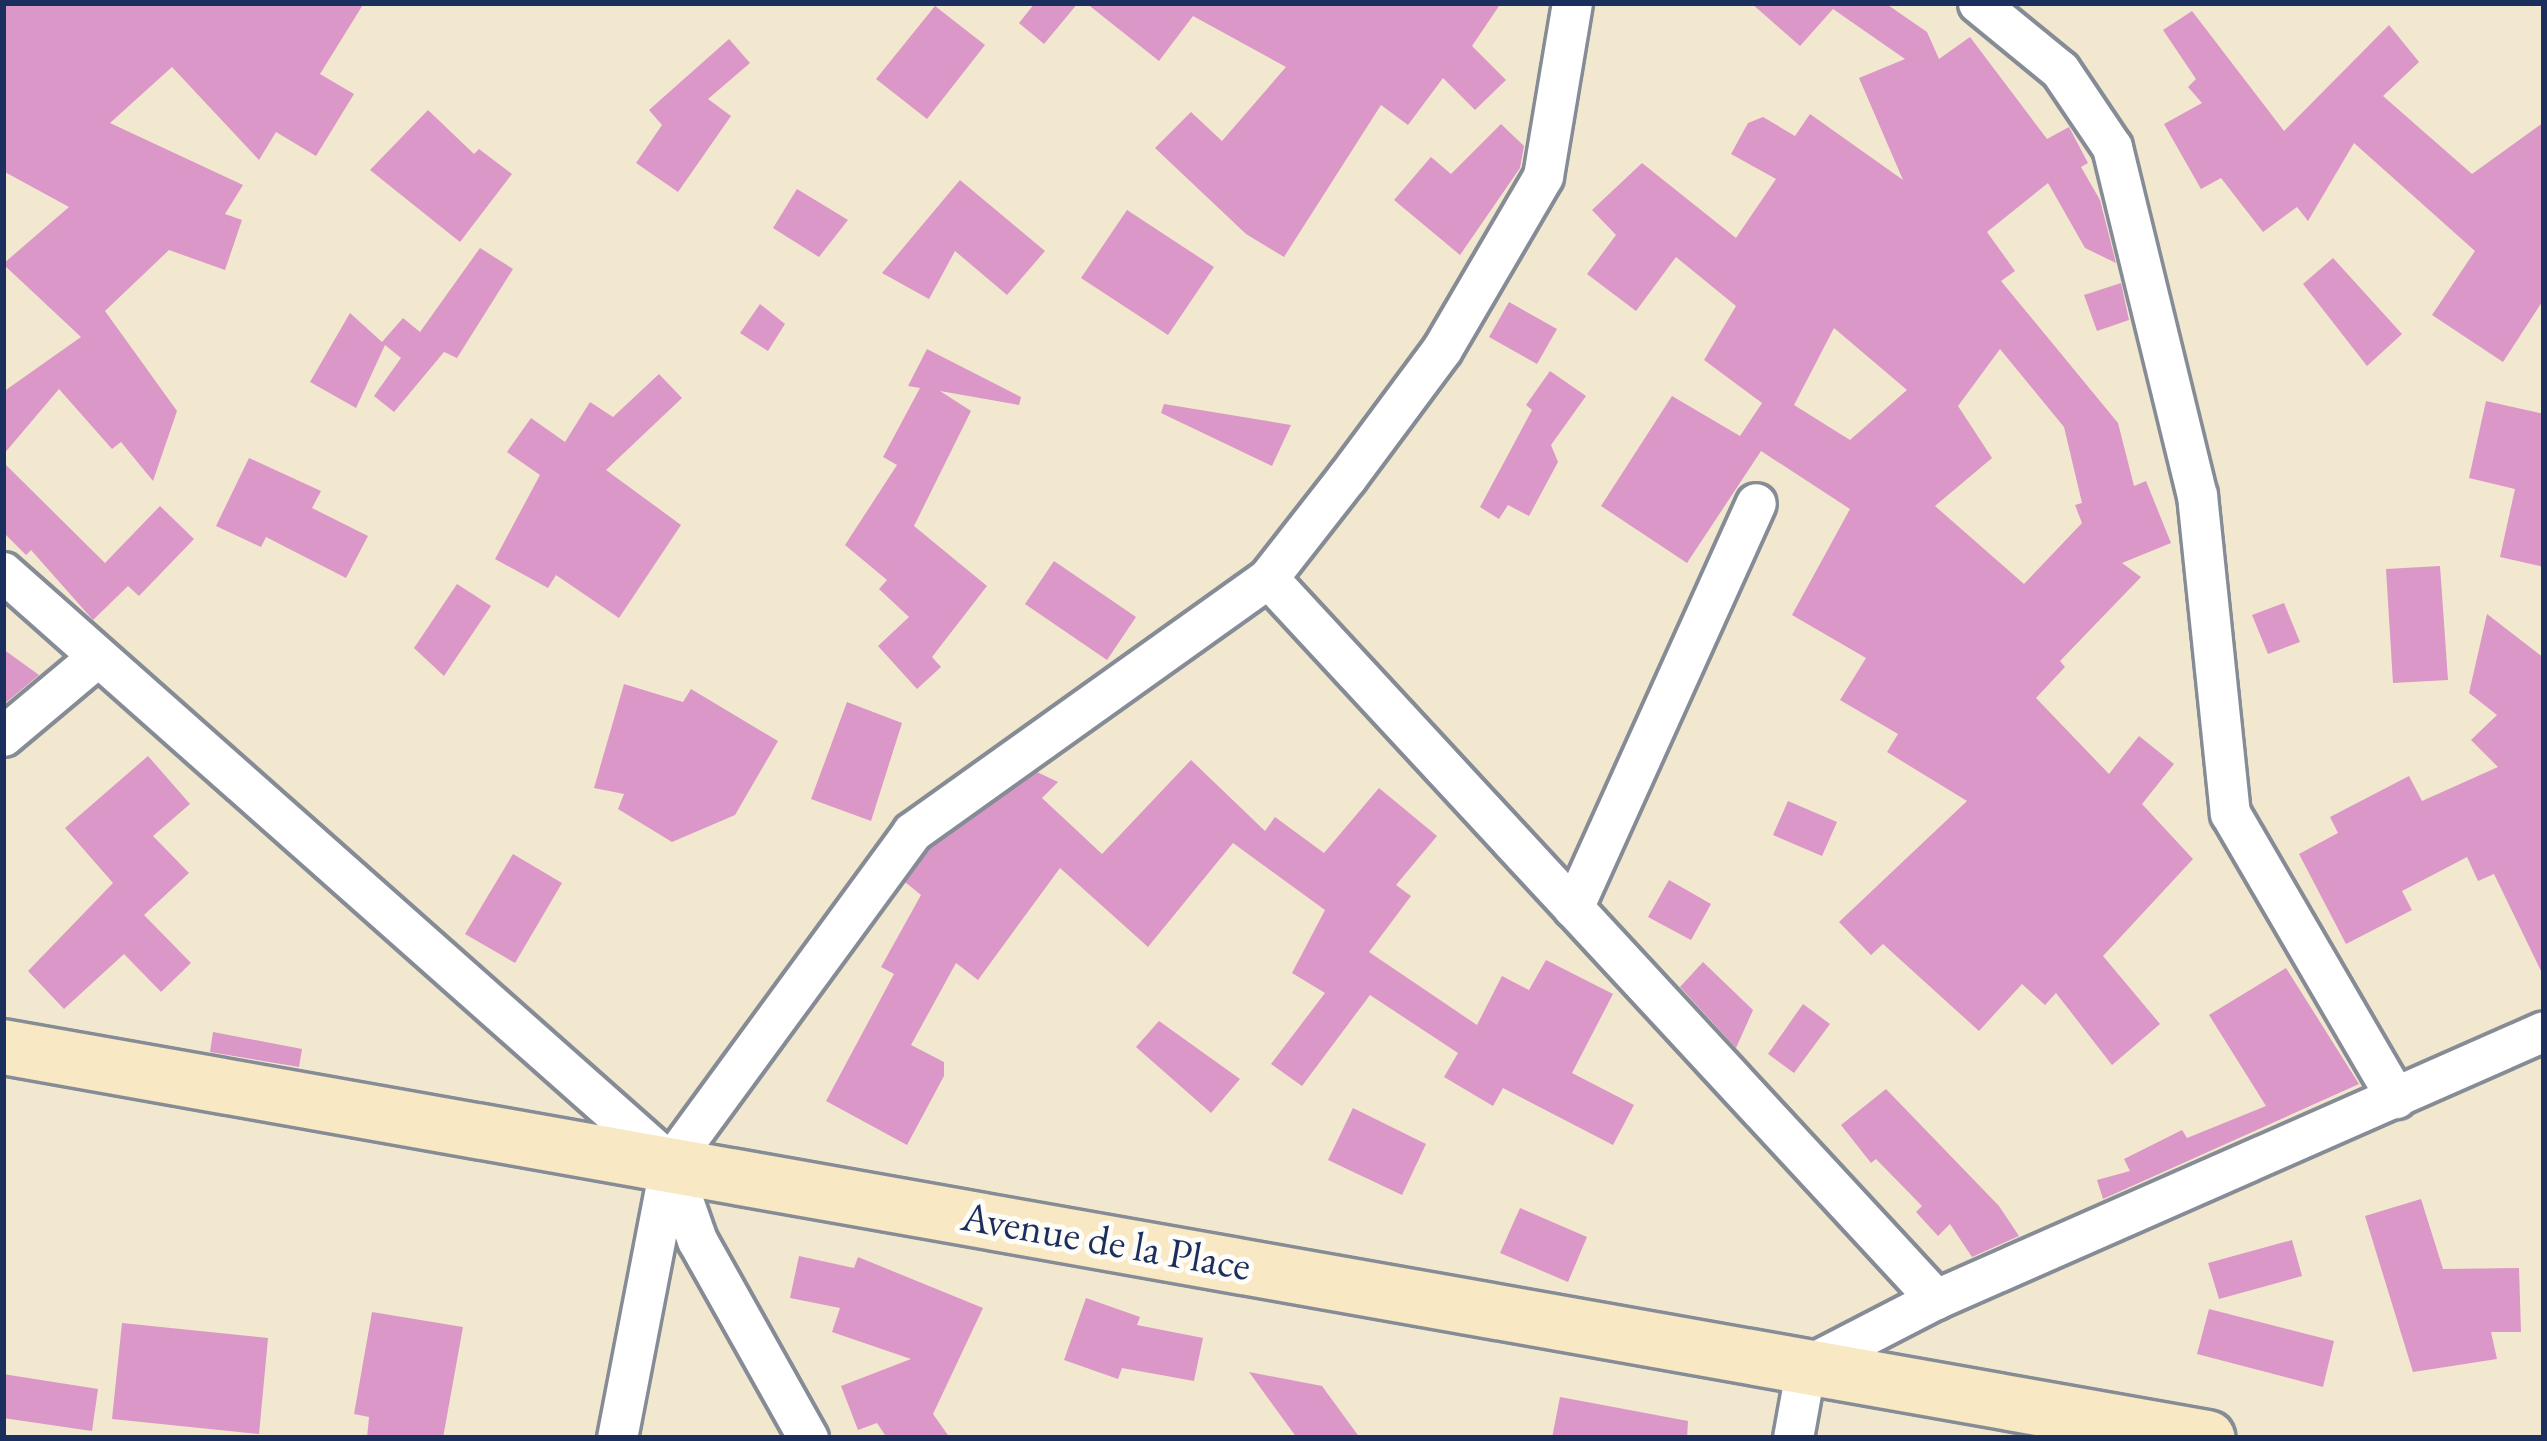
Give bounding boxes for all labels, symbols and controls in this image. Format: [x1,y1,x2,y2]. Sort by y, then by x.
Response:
street label: Avenue de la Place [957,1191,1255,1291]

